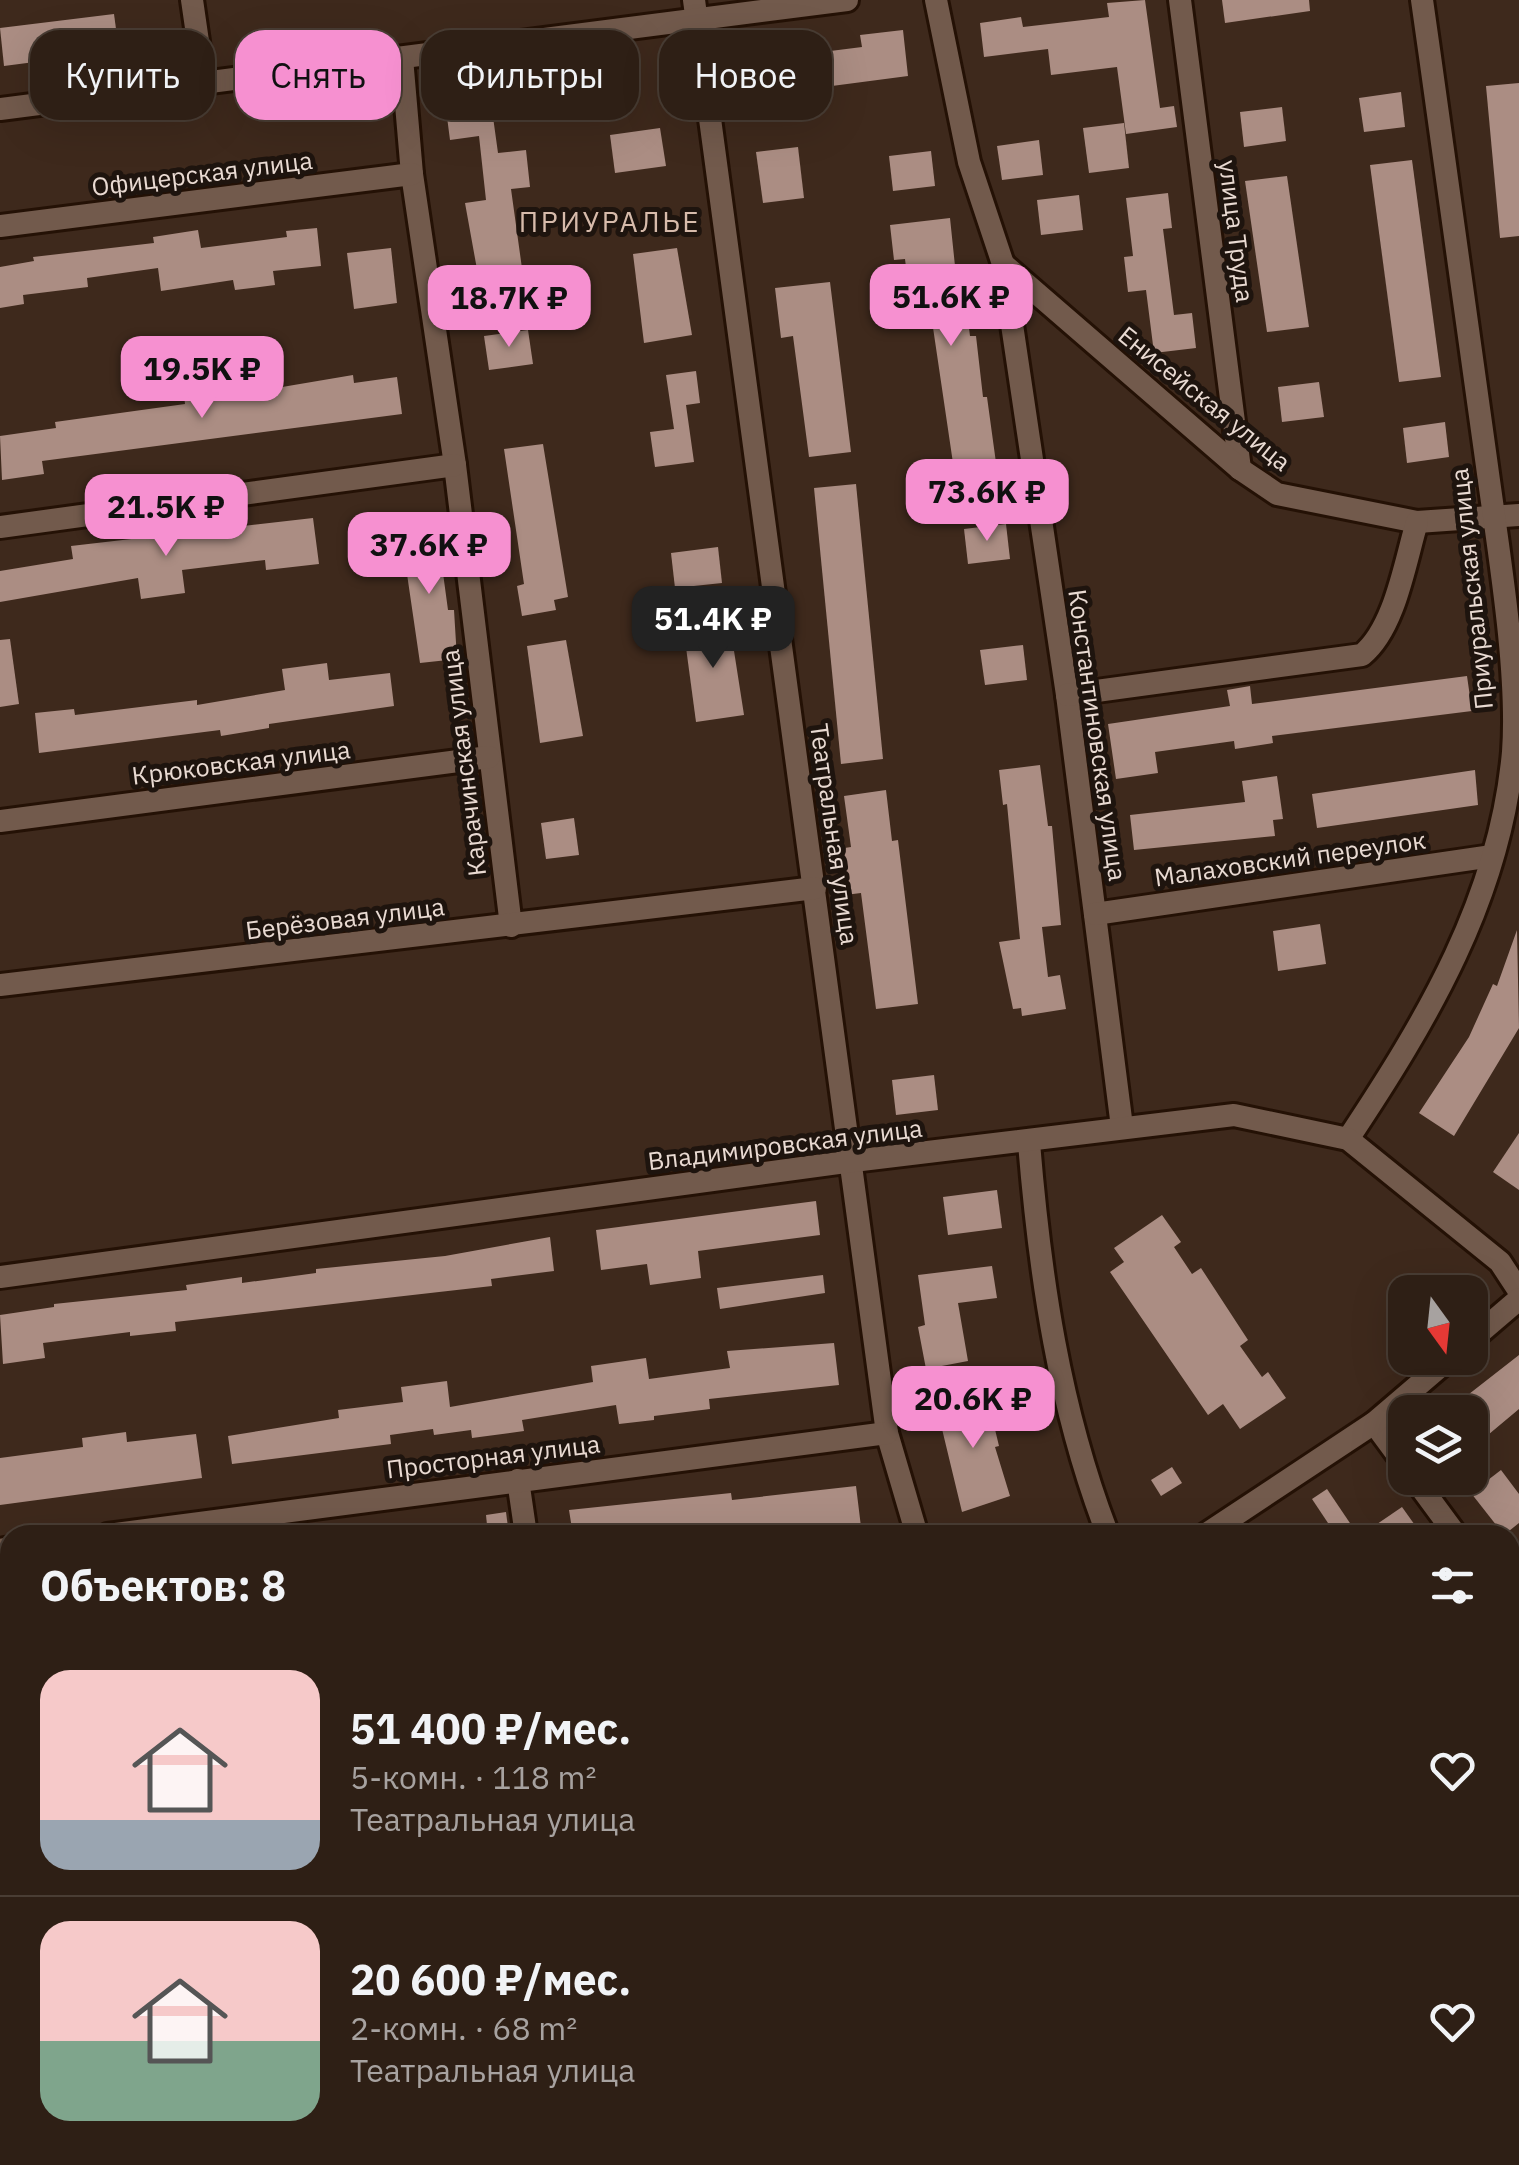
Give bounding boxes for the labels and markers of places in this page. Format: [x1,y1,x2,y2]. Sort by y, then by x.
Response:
pin: 51.6K ₽ [859,264,1043,349]
pin: 18.7K ₽ [417,265,601,350]
pin: 19.5K ₽ [110,336,294,421]
pin: 73.6K ₽ [895,459,1079,544]
pin: 21.5K ₽ [74,474,258,559]
pin: 37.6K ₽ [337,512,521,597]
pin: 51.4K ₽ [621,586,805,671]
pin: 20.6K ₽ [881,1366,1065,1451]

